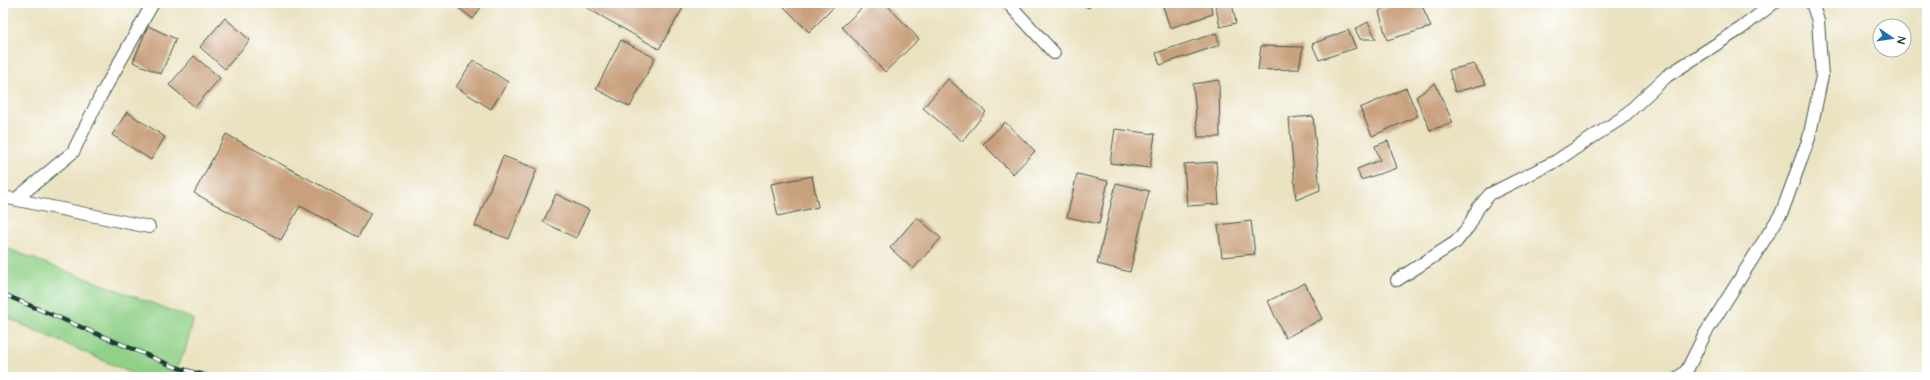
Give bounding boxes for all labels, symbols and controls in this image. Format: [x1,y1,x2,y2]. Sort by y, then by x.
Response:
north arrow [1872,18,1912,58]
text: N [1893,35,1909,45]

